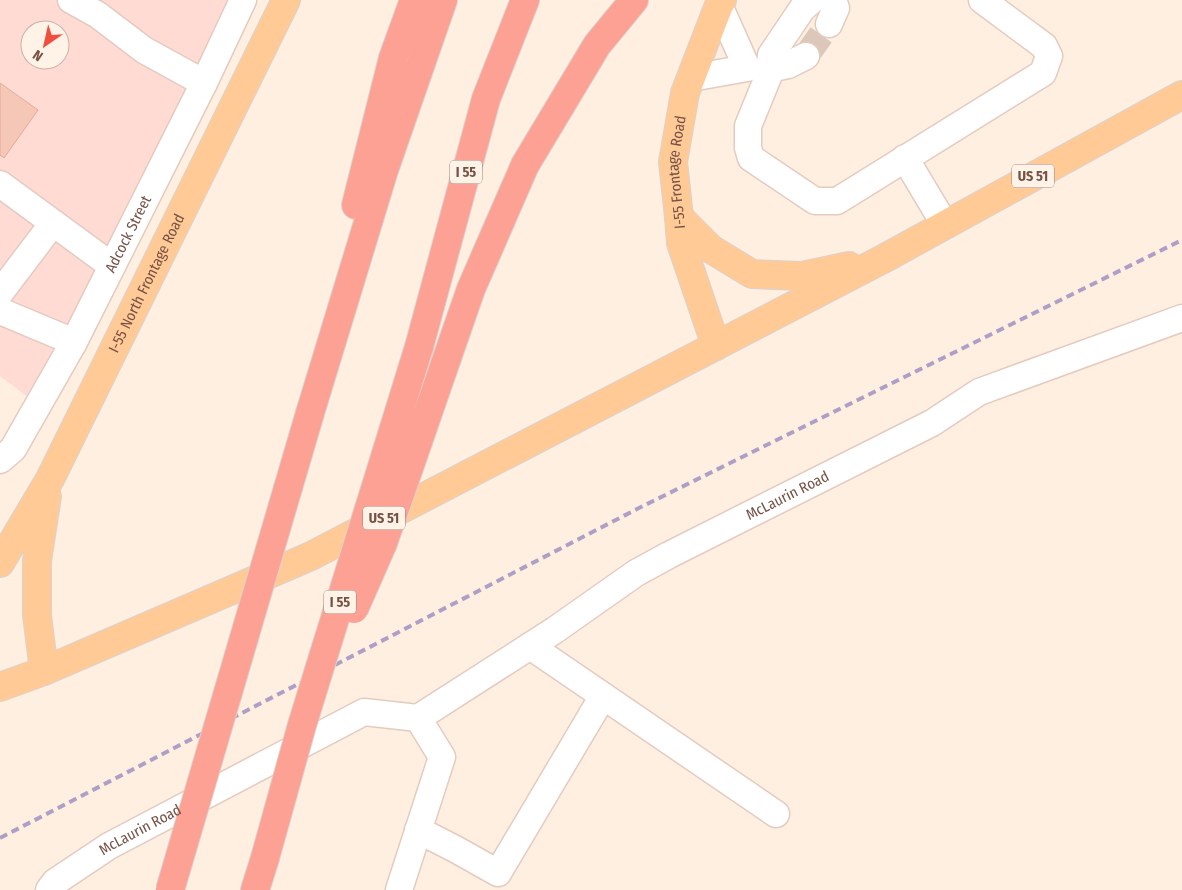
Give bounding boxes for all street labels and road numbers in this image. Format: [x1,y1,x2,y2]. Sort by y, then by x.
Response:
street label: I-55 Frontage Road [664,114,690,230]
road number: I 55 [450,160,482,183]
road number: US 51 [1012,165,1054,188]
street label: Adcock Street [101,192,155,276]
street label: I-55 North Frontage Road [105,211,188,356]
street label: McLaurin Road [743,467,832,524]
road number: US 51 [363,506,405,530]
road number: I 55 [324,590,356,614]
street label: McLaurin Road [96,801,184,859]

